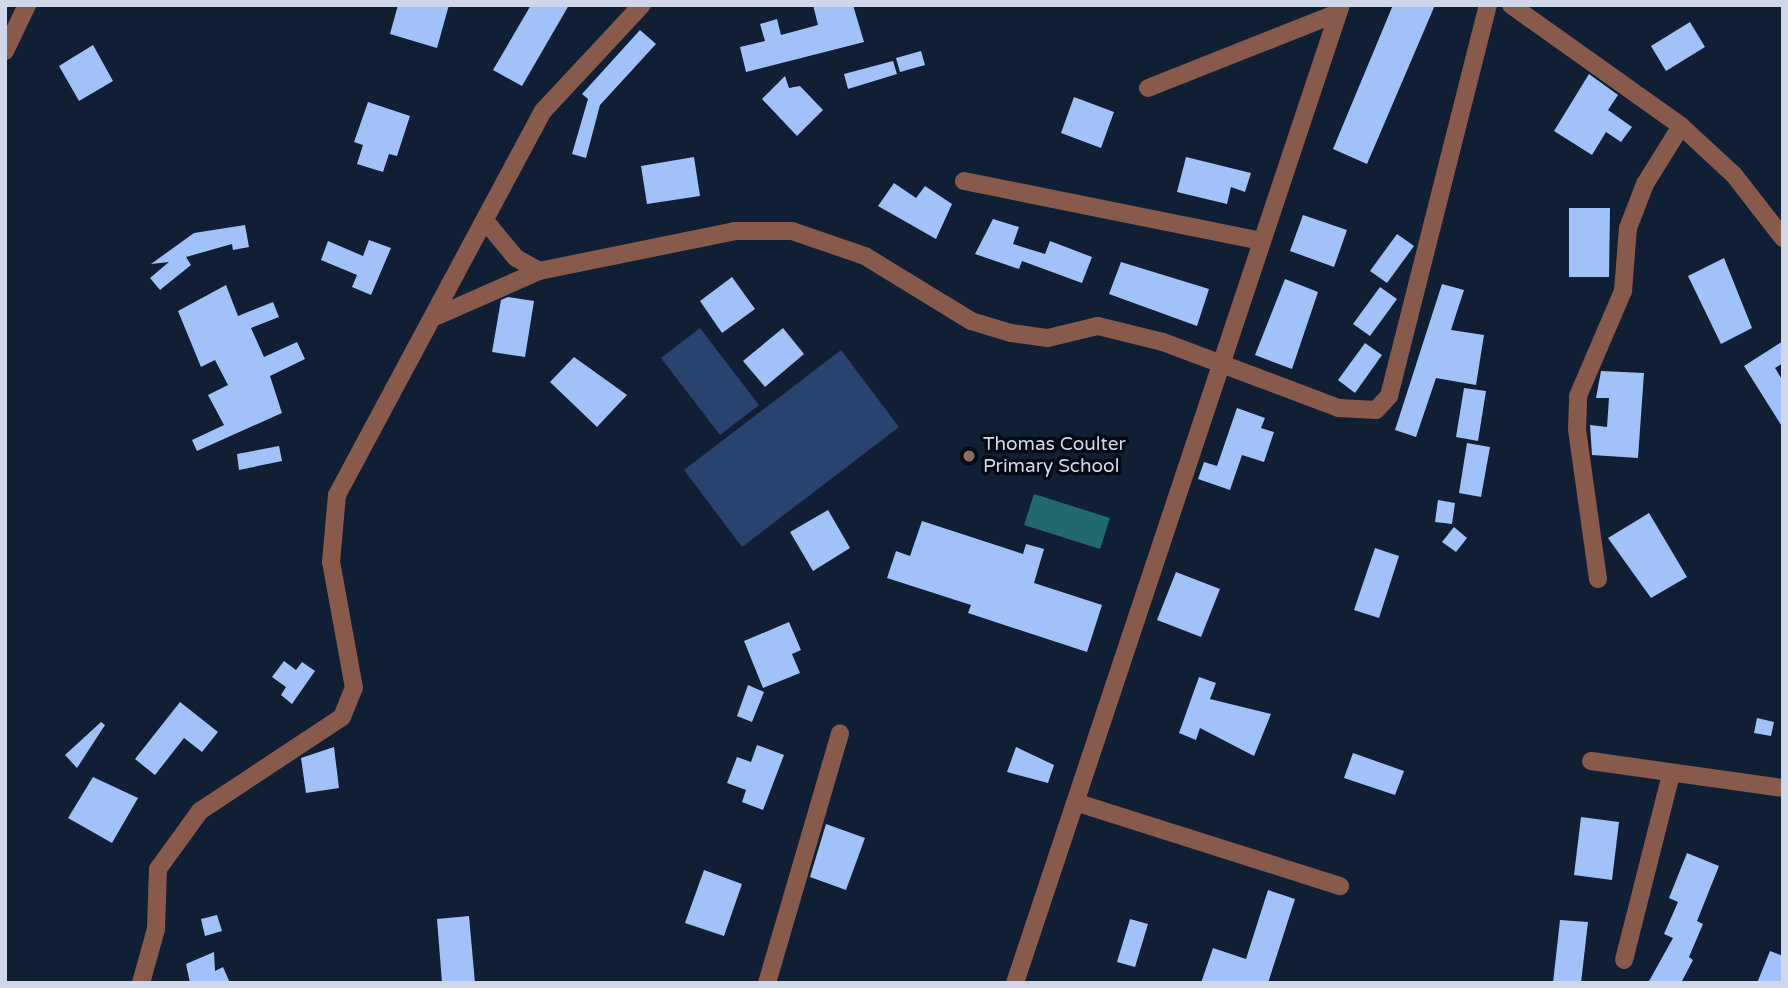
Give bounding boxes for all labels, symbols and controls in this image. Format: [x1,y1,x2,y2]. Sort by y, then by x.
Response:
place label: Thomas Coulter Primary School [983,434,1126,478]
marker: Thomas Coulter Primary School [961,448,977,464]

